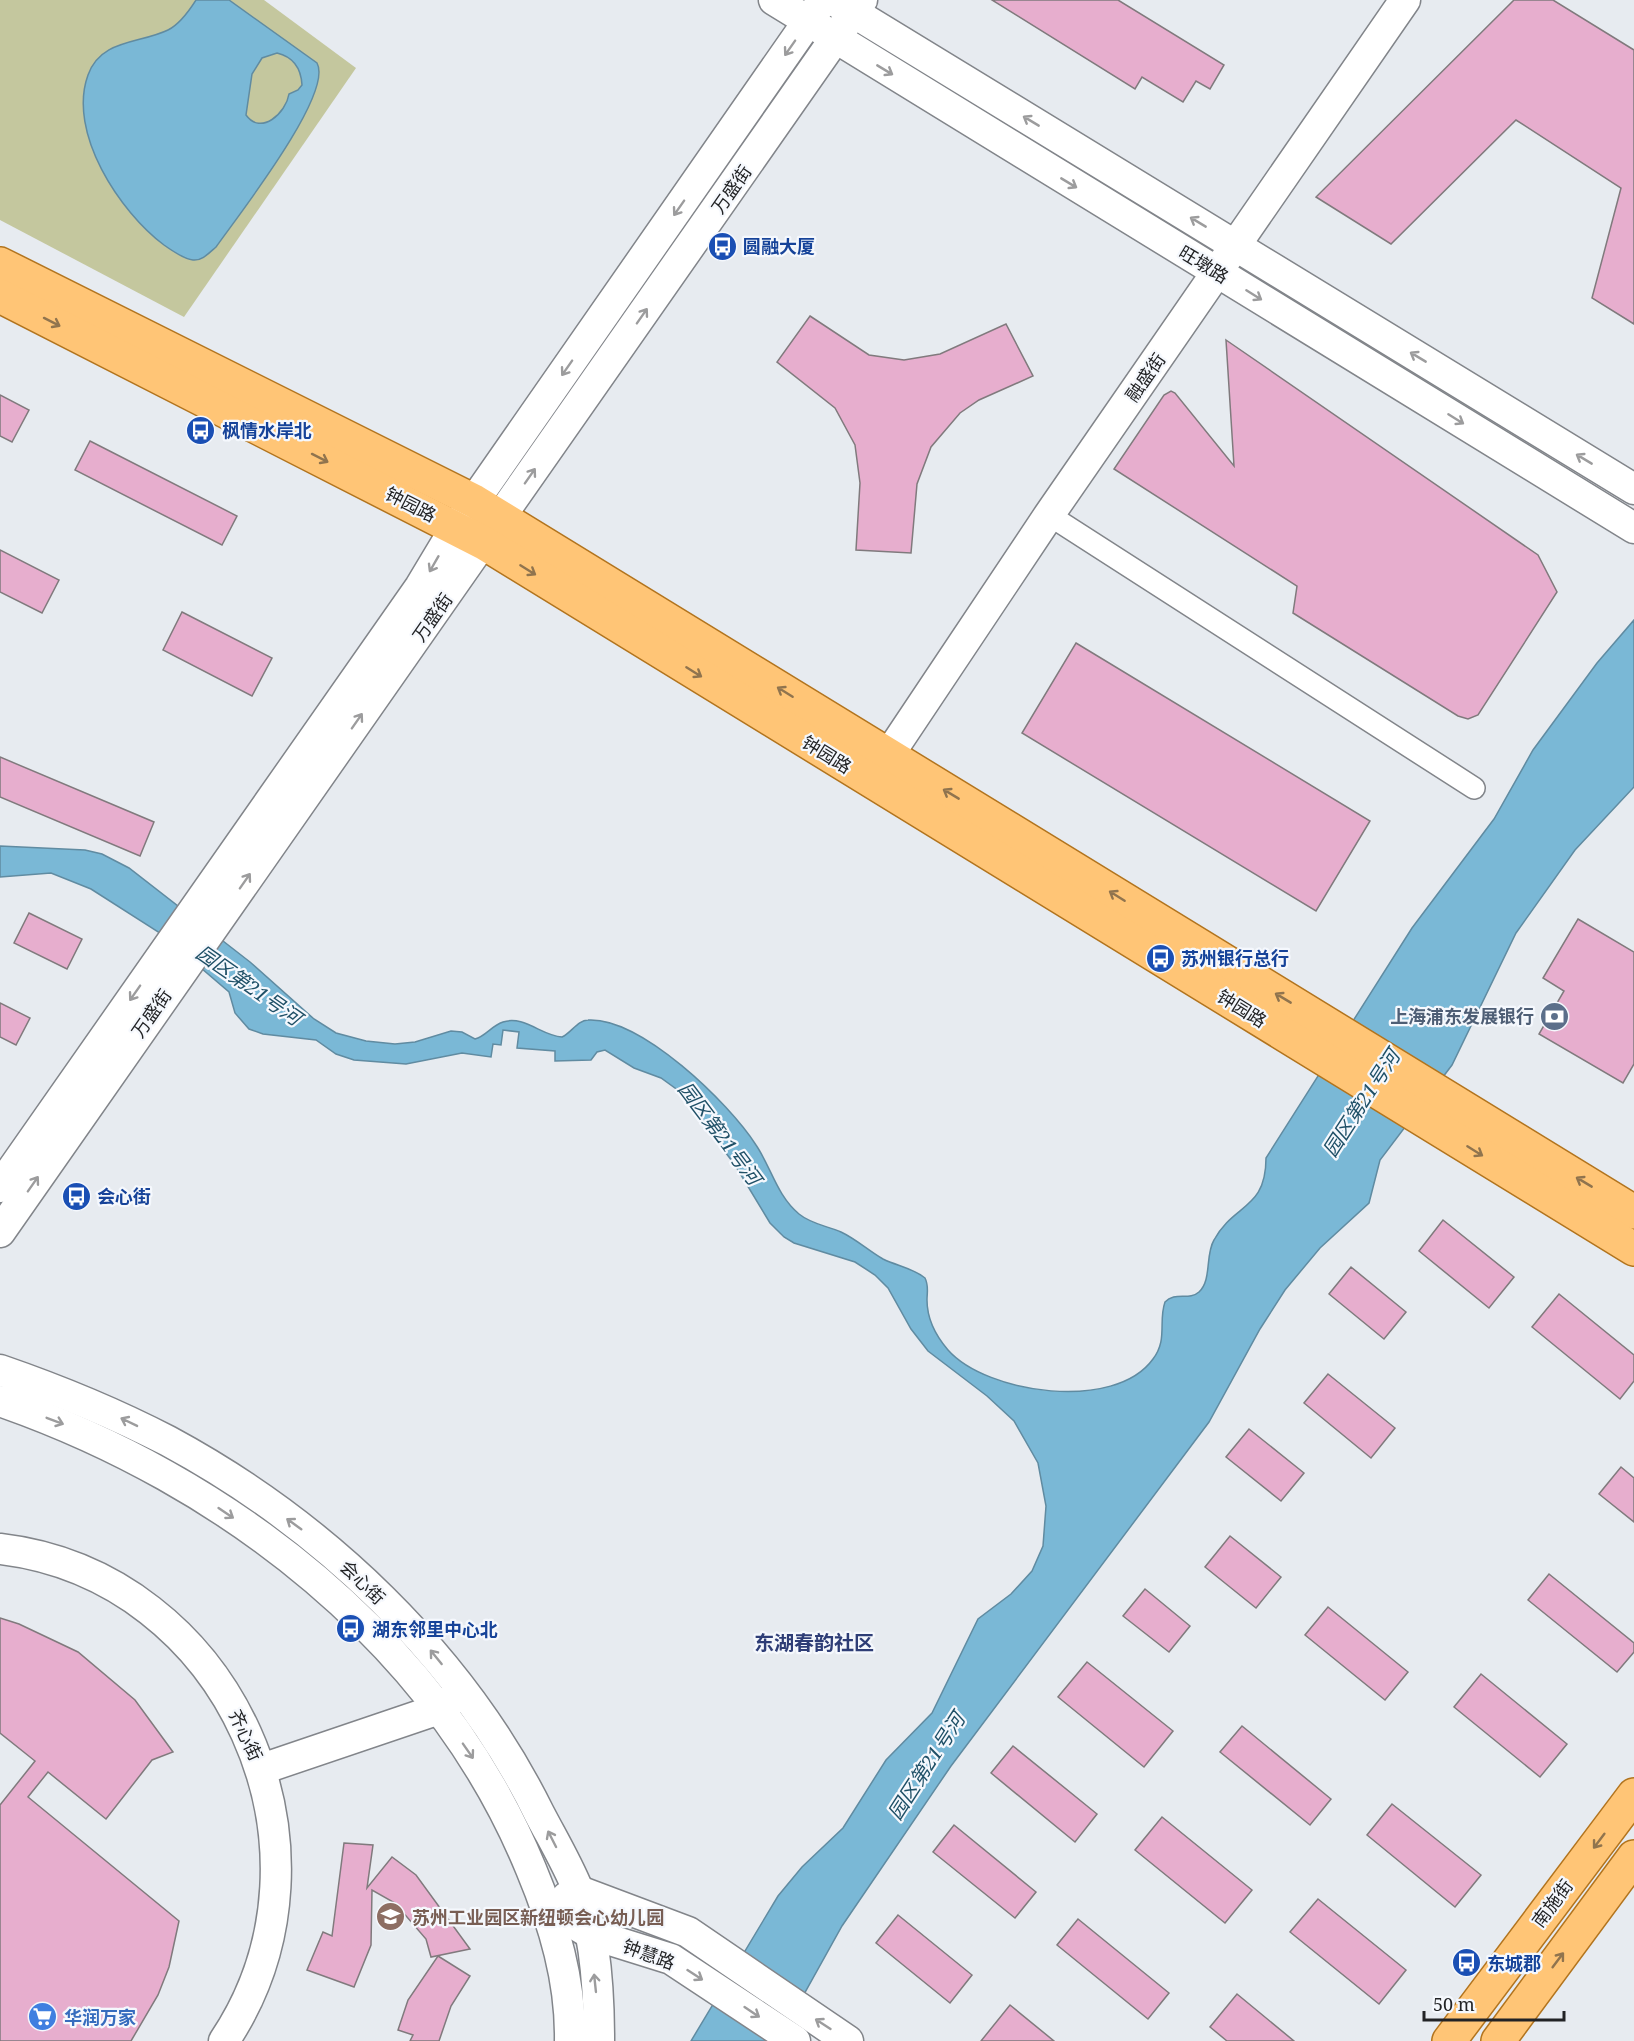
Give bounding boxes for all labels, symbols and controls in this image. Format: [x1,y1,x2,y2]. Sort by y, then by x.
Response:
one-way arrow [784,39,796,56]
one-way arrow [876,65,893,77]
one-way arrow [1023,114,1040,126]
street label: 万盛街 [706,160,756,218]
one-way arrow [1060,177,1077,189]
one-way arrow [673,199,685,216]
one-way arrow [1190,216,1207,228]
bus stop icon: 圆融大厦 [706,230,738,262]
place label: 圆融大厦 [743,234,815,258]
street label: 旺墩路 [1175,240,1233,288]
one-way arrow [1245,290,1262,302]
one-way arrow [636,309,648,325]
one-way arrow [43,317,61,328]
street label: 融盛街 [1120,348,1170,406]
one-way arrow [1410,350,1427,362]
one-way arrow [561,360,573,376]
one-way arrow [1447,413,1464,425]
bus stop icon: 枫情水岸北 [185,414,217,446]
place label: 枫情水岸北 [222,418,312,442]
one-way arrow [311,452,329,464]
one-way arrow [1576,452,1593,464]
one-way arrow [524,469,536,485]
street label: 钟园路 [381,481,441,527]
one-way arrow [428,555,440,572]
one-way arrow [519,565,536,577]
street label: 万盛街 [407,588,457,646]
one-way arrow [685,667,702,679]
one-way arrow [777,686,794,698]
one-way arrow [351,714,364,730]
street label: 钟园路 [798,730,856,778]
one-way arrow [943,788,960,800]
one-way arrow [239,873,251,889]
one-way arrow [1109,890,1126,902]
water label: 园区第21号河 [191,939,310,1033]
bus stop icon: 苏州银行总行 [1144,942,1176,974]
place label: 苏州银行总行 [1181,946,1289,970]
street label: 万盛街 [126,984,176,1042]
one-way arrow [129,984,141,1000]
street label: 钟园路 [1213,984,1271,1032]
one-way arrow [1275,991,1292,1003]
bank icon: 上海浦东发展银行 [1539,1000,1571,1032]
place label: 上海浦东发展银行 [1390,1004,1534,1028]
water label: 园区第21号河 [1316,1041,1408,1162]
water label: 园区第21号河 [672,1076,770,1193]
one-way arrow [1466,1146,1483,1158]
one-way arrow [1576,1175,1593,1187]
one-way arrow [27,1177,39,1193]
bus stop icon: 会心街 [60,1180,92,1212]
place label: 会心街 [97,1184,151,1208]
one-way arrow [120,1415,138,1427]
one-way arrow [45,1416,64,1427]
one-way arrow [218,1507,234,1519]
one-way arrow [287,1518,303,1530]
street label: 会心街 [335,1555,391,1609]
bus stop icon: 湖东邻里中心北 [335,1613,367,1645]
place label: 湖东邻里中心北 [372,1617,498,1641]
district label: 东湖春韵社区 [754,1629,874,1656]
one-way arrow [430,1649,443,1665]
water label: 园区第21号河 [881,1704,973,1825]
street label: 齐心街 [224,1705,268,1765]
one-way arrow [462,1743,474,1759]
one-way arrow [546,1830,557,1848]
one-way arrow [1592,1833,1605,1849]
street label: 南施街 [1526,1874,1578,1932]
school or university icon: 苏州工业园区新纽顿会心幼儿园 [375,1901,407,1933]
place label: 苏州工业园区新纽顿会心幼儿园 [412,1905,664,1929]
street label: 钟慧路 [620,1933,678,1975]
bus stop icon: 东城郡 [1450,1947,1482,1979]
place label: 东城郡 [1487,1951,1541,1975]
one-way arrow [1551,1953,1564,1969]
one-way arrow [686,1969,703,1981]
one-way arrow [589,1973,600,1993]
scale bar [1424,1984,1564,2022]
text: 50 m [1433,1992,1475,2016]
supermarket icon: 华润万家 [27,2001,59,2033]
place label: 华润万家 [64,2005,136,2029]
one-way arrow [743,2006,759,2018]
one-way arrow [815,2018,831,2030]

